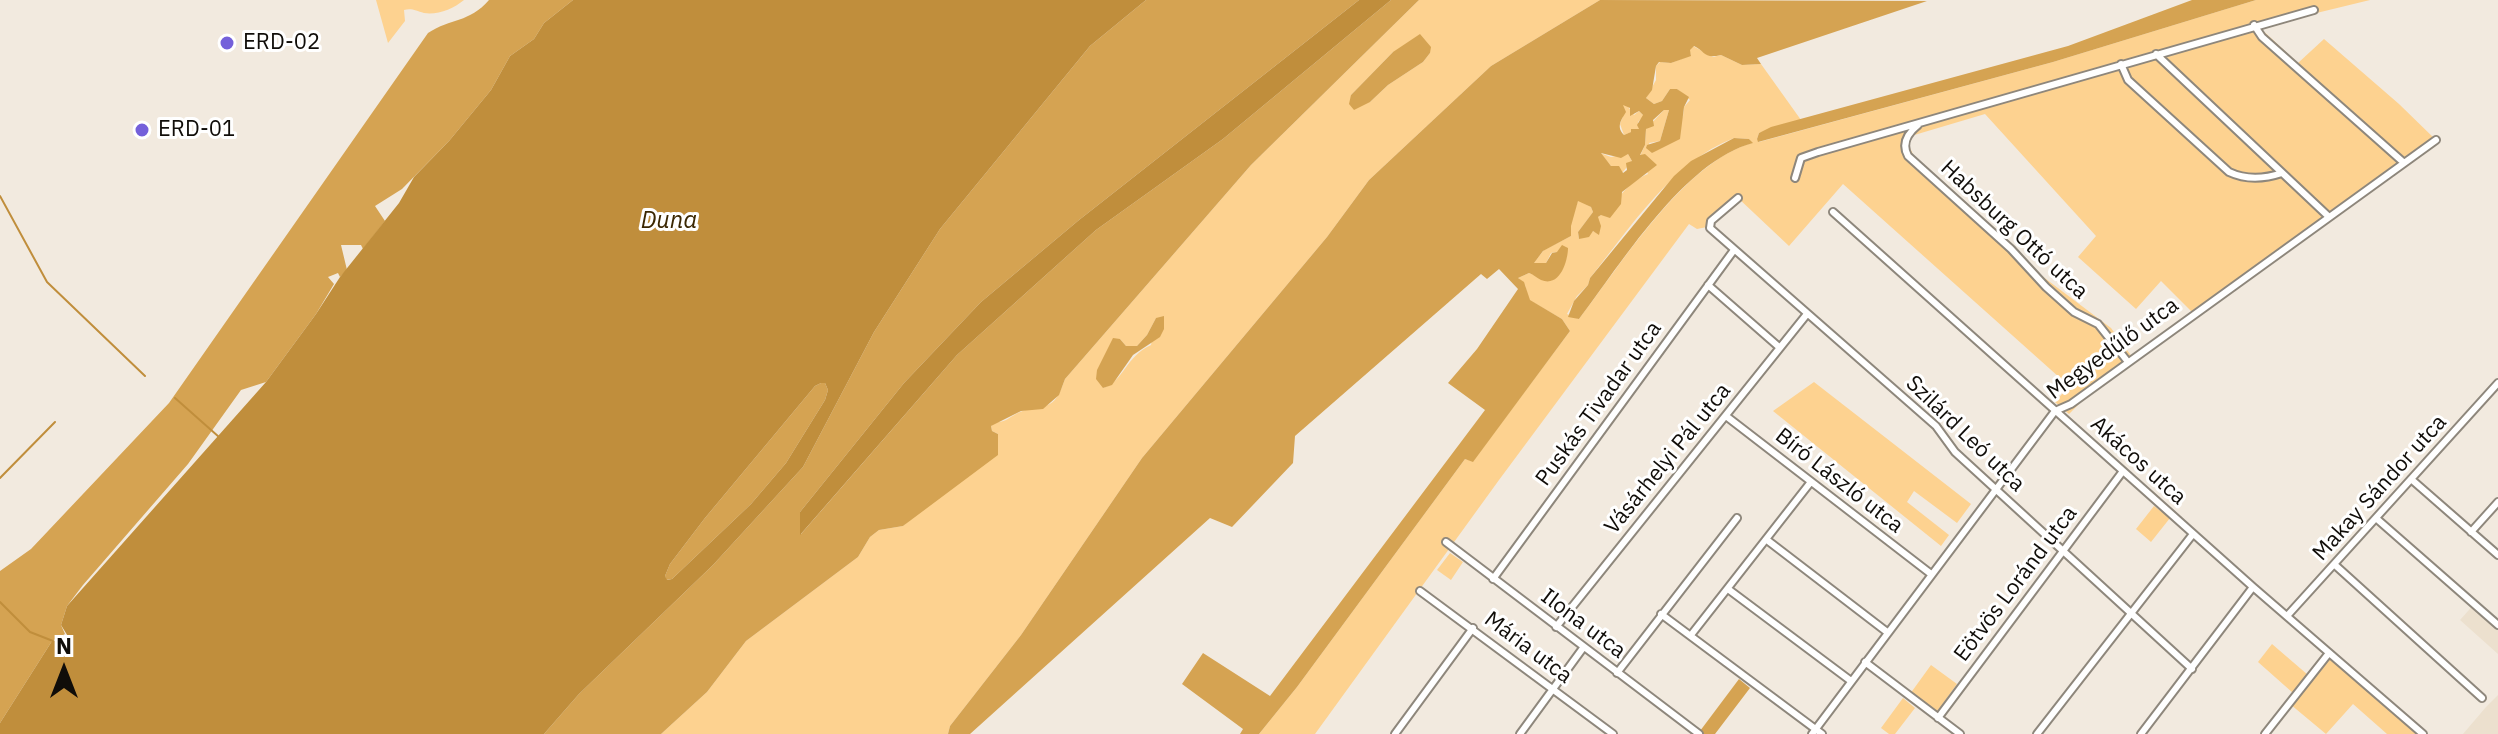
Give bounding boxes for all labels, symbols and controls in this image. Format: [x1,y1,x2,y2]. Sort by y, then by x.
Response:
place label: ERD-02 [243,30,320,56]
marker: ERD-02 [218,34,236,52]
place label: ERD-01 [158,117,235,143]
marker: ERD-01 [133,121,151,139]
street label: Habsburg Ottó utca [1935,155,2093,305]
water label: Duna [641,207,697,235]
street label: Megyedűlő utca [2042,292,2184,406]
street label: Puskás Tivadar utca [1530,317,1668,491]
street label: Szilárd Leó utca [1900,371,2030,497]
street label: Vásárhelyi Pál utca [1599,378,1737,540]
street label: Makay Sándor utca [2308,410,2452,566]
street label: Akácos utca [2085,411,2191,511]
street label: Bíró László utca [1770,423,1908,539]
street label: Eötvös Loránd utca [1949,501,2083,667]
street label: Ilona utca [1535,584,1631,664]
street label: Mária utca [1479,606,1577,690]
north arrow [24,630,104,710]
text: N [56,631,72,660]

